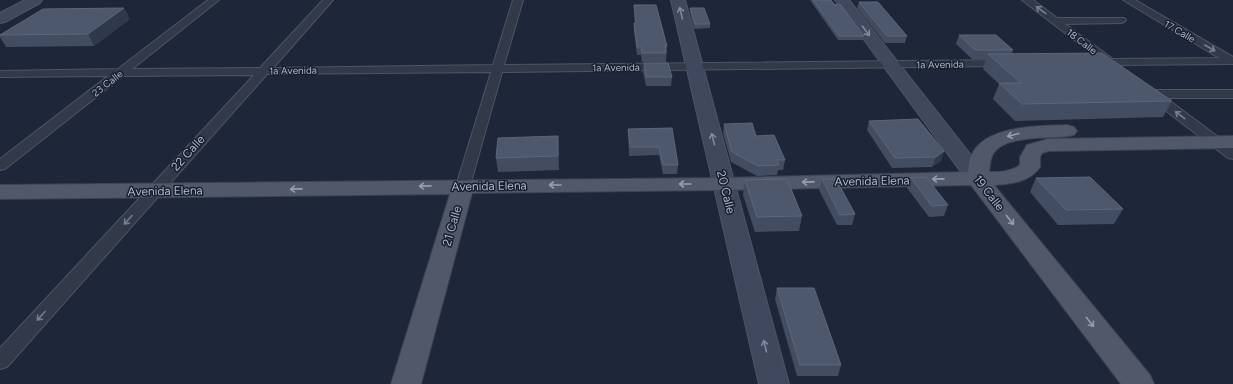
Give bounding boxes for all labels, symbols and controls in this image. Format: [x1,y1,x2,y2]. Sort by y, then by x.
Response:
one-way arrow [677,6,684,19]
one-way arrow [1036,6,1047,15]
street label: 17 Calle [1162,17,1198,46]
one-way arrow [862,26,870,37]
street label: 18 Calle [1064,26,1100,57]
one-way arrow [1204,44,1216,52]
street label: 1a Avenida [916,58,964,71]
street label: 1a Avenida [592,61,640,74]
street label: 1a Avenida [269,64,317,77]
street label: 23 Calle [89,67,126,99]
one-way arrow [1174,110,1185,119]
street label: 22 Calle [168,132,208,174]
one-way arrow [709,132,716,145]
one-way arrow [1007,132,1020,140]
street label: 20 Calle [714,169,738,215]
street label: 19 Calle [971,172,1008,214]
street label: Avenida Elena [834,173,910,189]
one-way arrow [932,175,945,183]
street label: Avenida Elena [451,178,527,194]
one-way arrow [802,178,815,186]
one-way arrow [679,180,692,188]
one-way arrow [549,181,562,189]
street label: Avenida Elena [127,183,203,199]
one-way arrow [419,183,432,190]
one-way arrow [290,185,303,192]
street label: 21 Calle [440,204,465,248]
one-way arrow [1006,214,1014,225]
one-way arrow [123,215,133,225]
one-way arrow [36,311,45,321]
one-way arrow [1086,316,1095,327]
one-way arrow [761,340,768,353]

